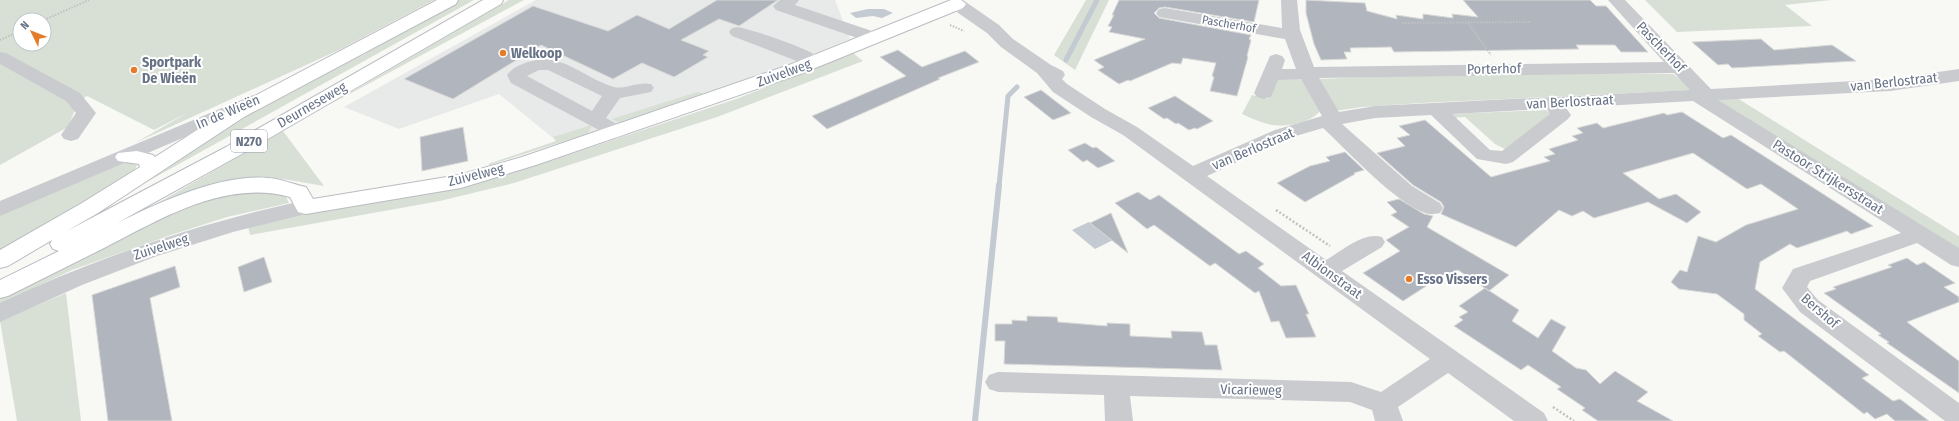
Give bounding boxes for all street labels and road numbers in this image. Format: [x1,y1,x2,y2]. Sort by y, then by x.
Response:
street label: Pascherhof [1201,12,1258,36]
street label: Pascherhof [1633,18,1690,77]
street label: Zuivelweg [754,55,814,91]
street label: Porterhof [1467,60,1523,78]
street label: van Berlostraat [1850,69,1939,95]
street label: Deurneseweg [274,78,350,132]
street label: In de Wieën [194,91,262,133]
street label: van Berlostraat [1526,91,1614,113]
street label: van Berlostraat [1210,124,1297,174]
road number: N270 [231,130,267,152]
street label: Pastoor Strijkersstraat [1770,136,1887,218]
street label: Zuivelweg [446,160,506,190]
street label: Zuivelweg [131,230,191,264]
street label: Albionstraat [1299,248,1366,303]
street label: Bershof [1798,290,1844,333]
street label: Vicarieweg [1220,381,1282,399]

